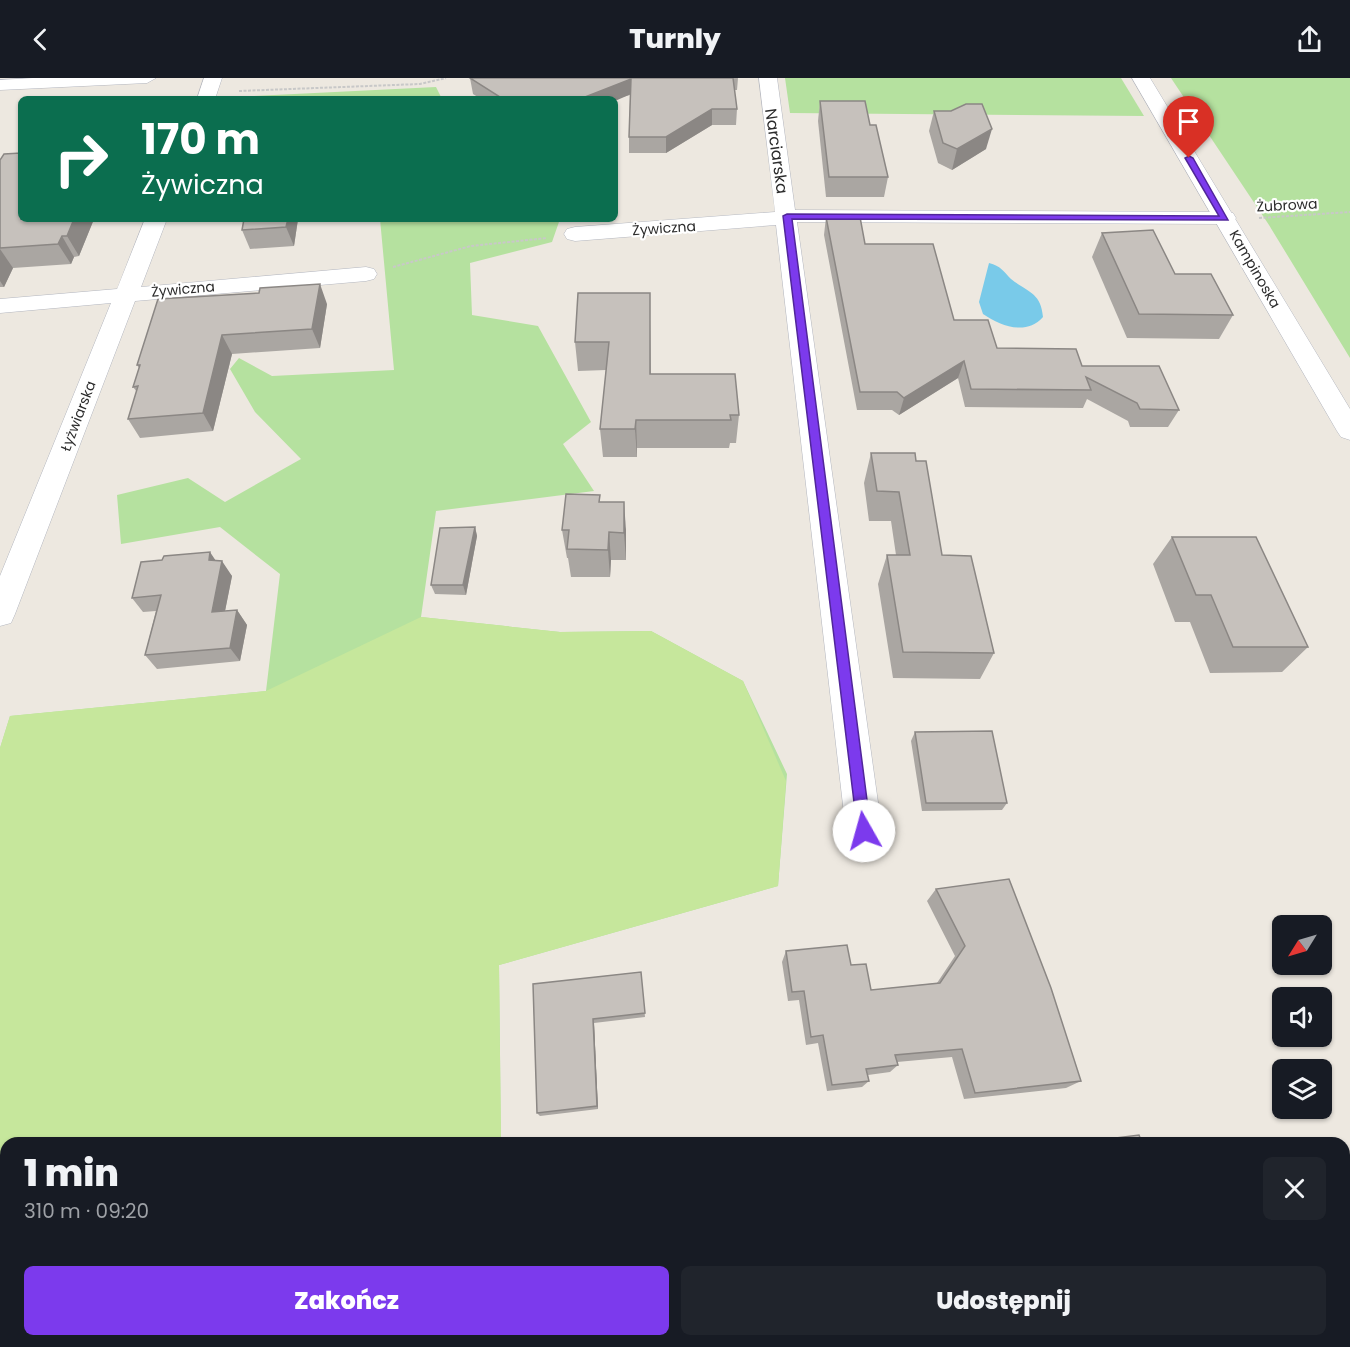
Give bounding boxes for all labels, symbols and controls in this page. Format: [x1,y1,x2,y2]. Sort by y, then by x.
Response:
text: Turnly [629,20,721,57]
icon: back [24,23,57,56]
icon: share [1293,23,1326,56]
pin [1163,96,1214,158]
icon: arrive [1172,105,1205,138]
street label: Narciarska [759,107,794,195]
text: 170 m [141,110,260,169]
icon: right [42,120,120,198]
text: Żywiczna [141,166,264,203]
street label: Żubrowa [1256,193,1318,217]
street label: Żywiczna [632,216,696,240]
street label: Kampinoska [1225,226,1285,312]
street label: Żywiczna [150,276,216,302]
street label: Łyżwiarska [55,378,101,454]
position arrow [832,799,896,863]
north arrow [1272,915,1332,975]
map controls [1272,915,1332,1119]
button: sound [1272,987,1332,1047]
button: layers [1272,1059,1332,1119]
text: 1 min [24,1148,119,1199]
button: close [1263,1157,1326,1220]
text: 310 m · 09:20 [24,1197,149,1225]
button: Zakończ [24,1266,669,1335]
button: Udostępnij [681,1266,1326,1335]

